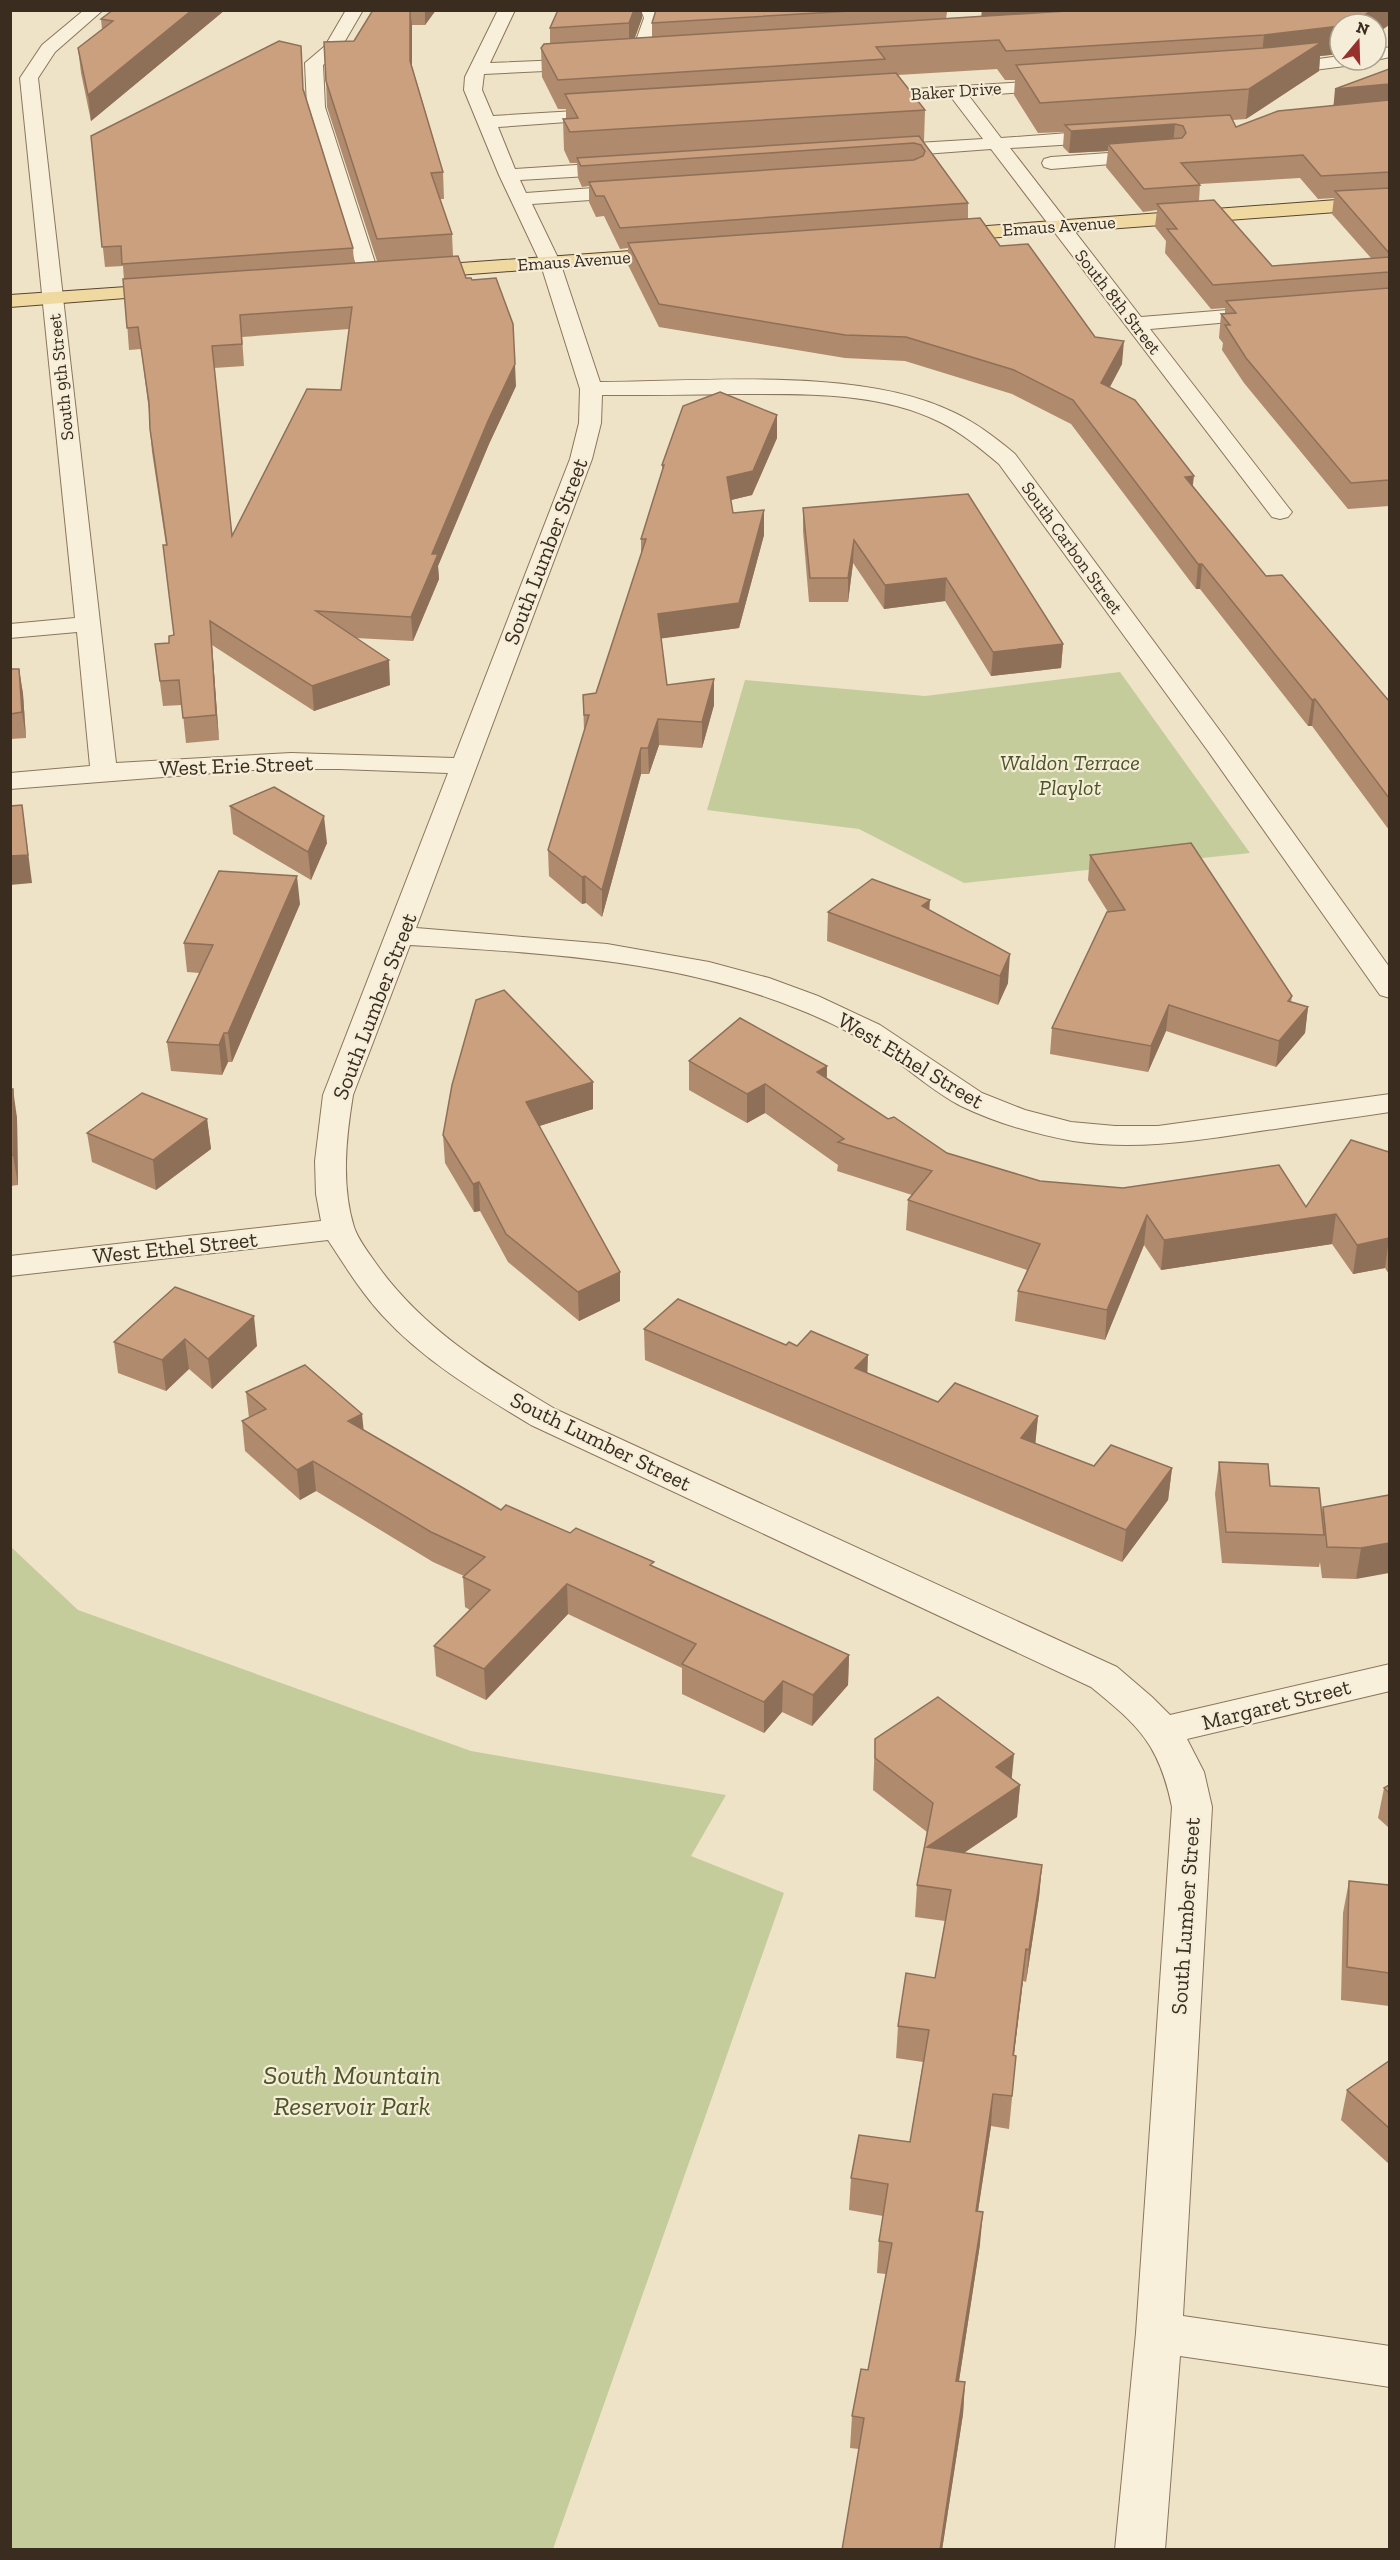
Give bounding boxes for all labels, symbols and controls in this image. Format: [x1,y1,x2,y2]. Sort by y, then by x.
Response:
north arrow [1328,12,1388,72]
text: N [1354,17,1372,39]
street label: Baker Drive [910,77,1002,105]
street label: Emaus Avenue [1002,211,1116,241]
street label: South 8th Street [1070,245,1166,359]
street label: Emaus Avenue [517,246,631,276]
street label: South 9th Street [43,312,79,441]
street label: South Lumber Street [497,453,594,648]
street label: South Carbon Street [1017,478,1128,619]
street label: West Erie Street [158,749,314,782]
park label: Waldon Terrace Playlot [1000,749,1140,801]
street label: South Lumber Street [326,908,423,1103]
street label: West Ethel Street [833,1006,989,1115]
street label: West Ethel Street [91,1225,259,1270]
street label: South Lumber Street [506,1386,696,1497]
street label: Margaret Street [1199,1673,1354,1736]
street label: South Lumber Street [1165,1816,1206,2016]
park label: South Mountain Reservoir Park [263,2059,441,2122]

